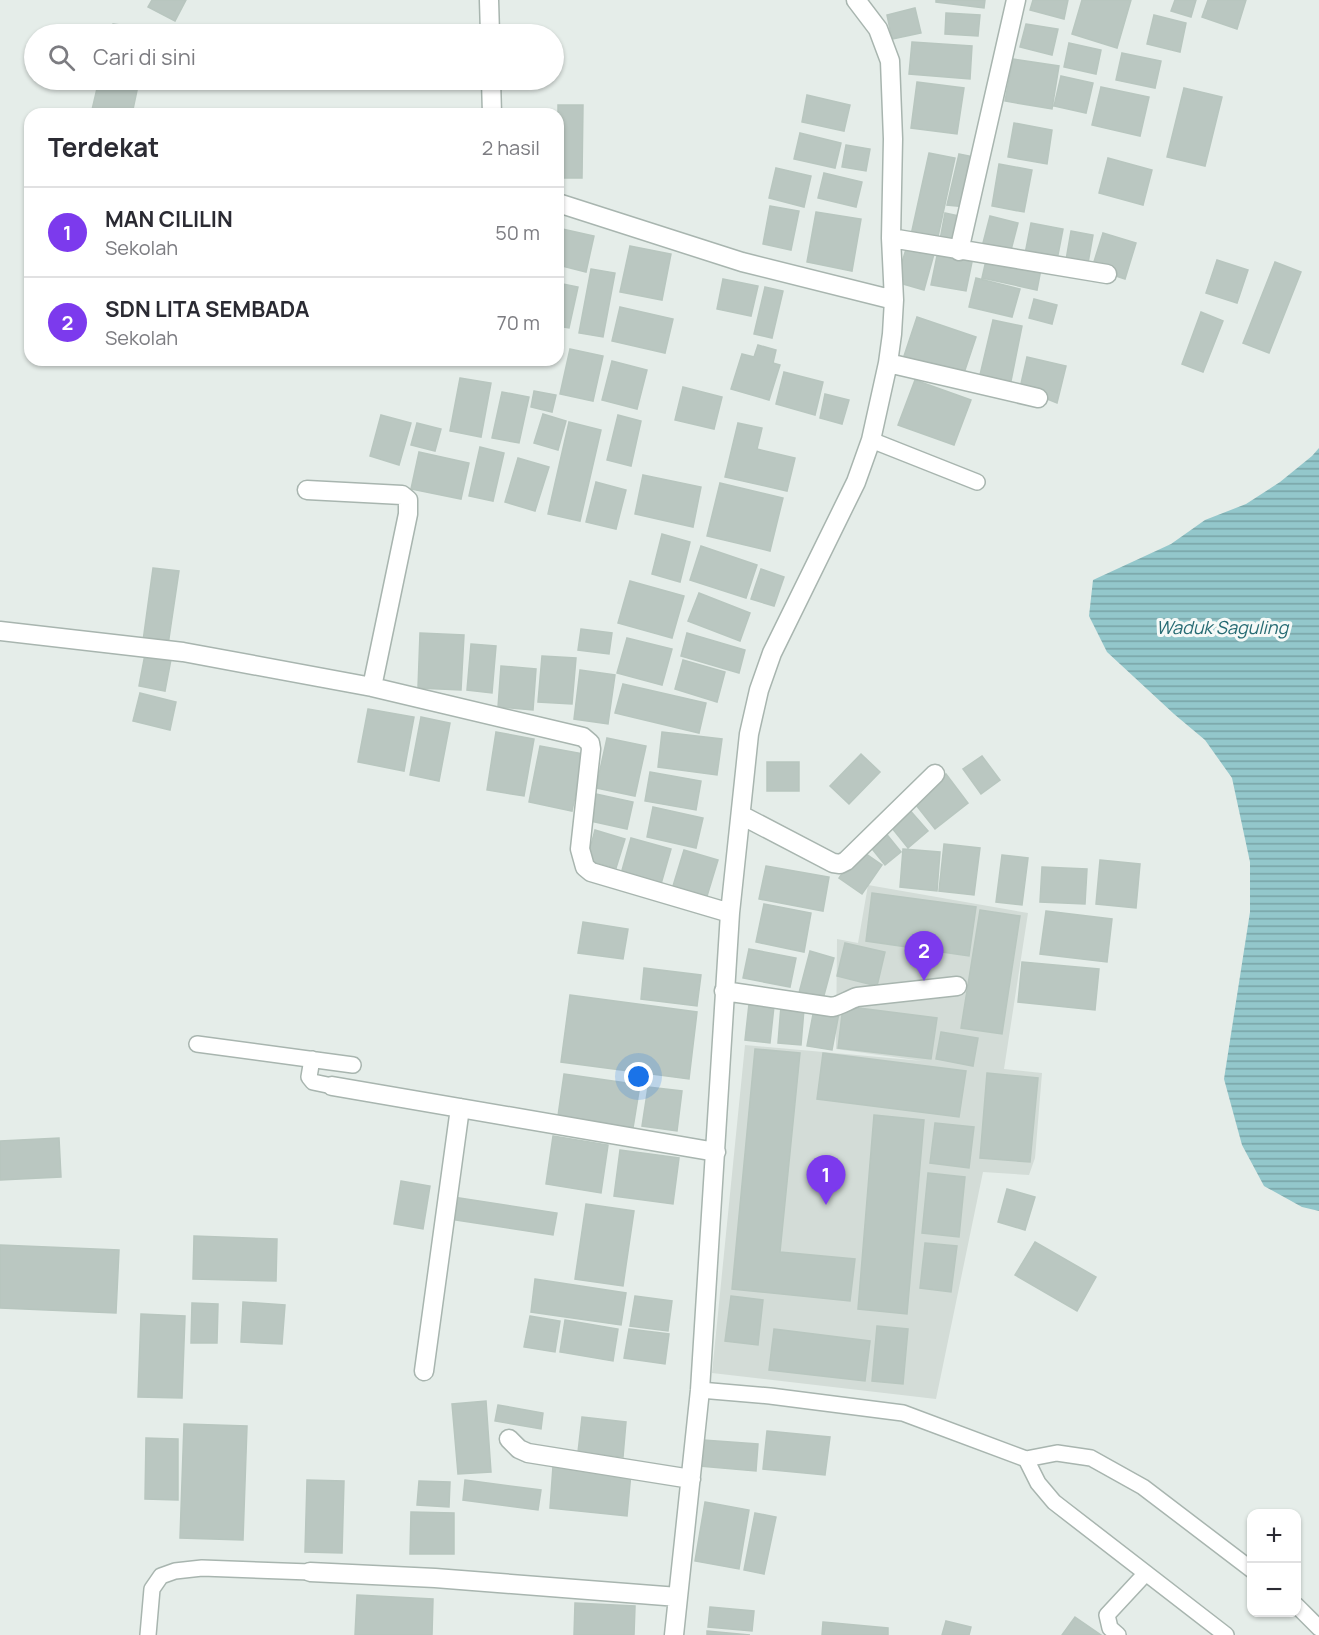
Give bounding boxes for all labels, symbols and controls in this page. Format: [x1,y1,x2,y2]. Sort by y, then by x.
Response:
search box [24,24,564,90]
icon: search [45,41,78,74]
text: Cari di sini [93,42,196,72]
text: Terdekat [48,129,159,165]
text: 2 hasil [482,134,540,161]
text: MAN CILILIN [105,204,233,234]
text: 1 [63,219,72,246]
text: 50 m [495,219,540,246]
text: Sekolah [105,234,178,261]
text: SDN LITA SEMBADA [105,294,310,324]
text: 2 [62,309,73,336]
text: 70 m [497,309,540,336]
text: Sekolah [105,324,178,351]
water label: Waduk Saguling [1156,615,1289,639]
pin: 2 [904,932,944,981]
your location [624,1062,653,1091]
pin: 1 [806,1156,846,1205]
map controls [1247,1509,1301,1617]
button: + [1247,1509,1301,1563]
button: − [1247,1563,1301,1617]

